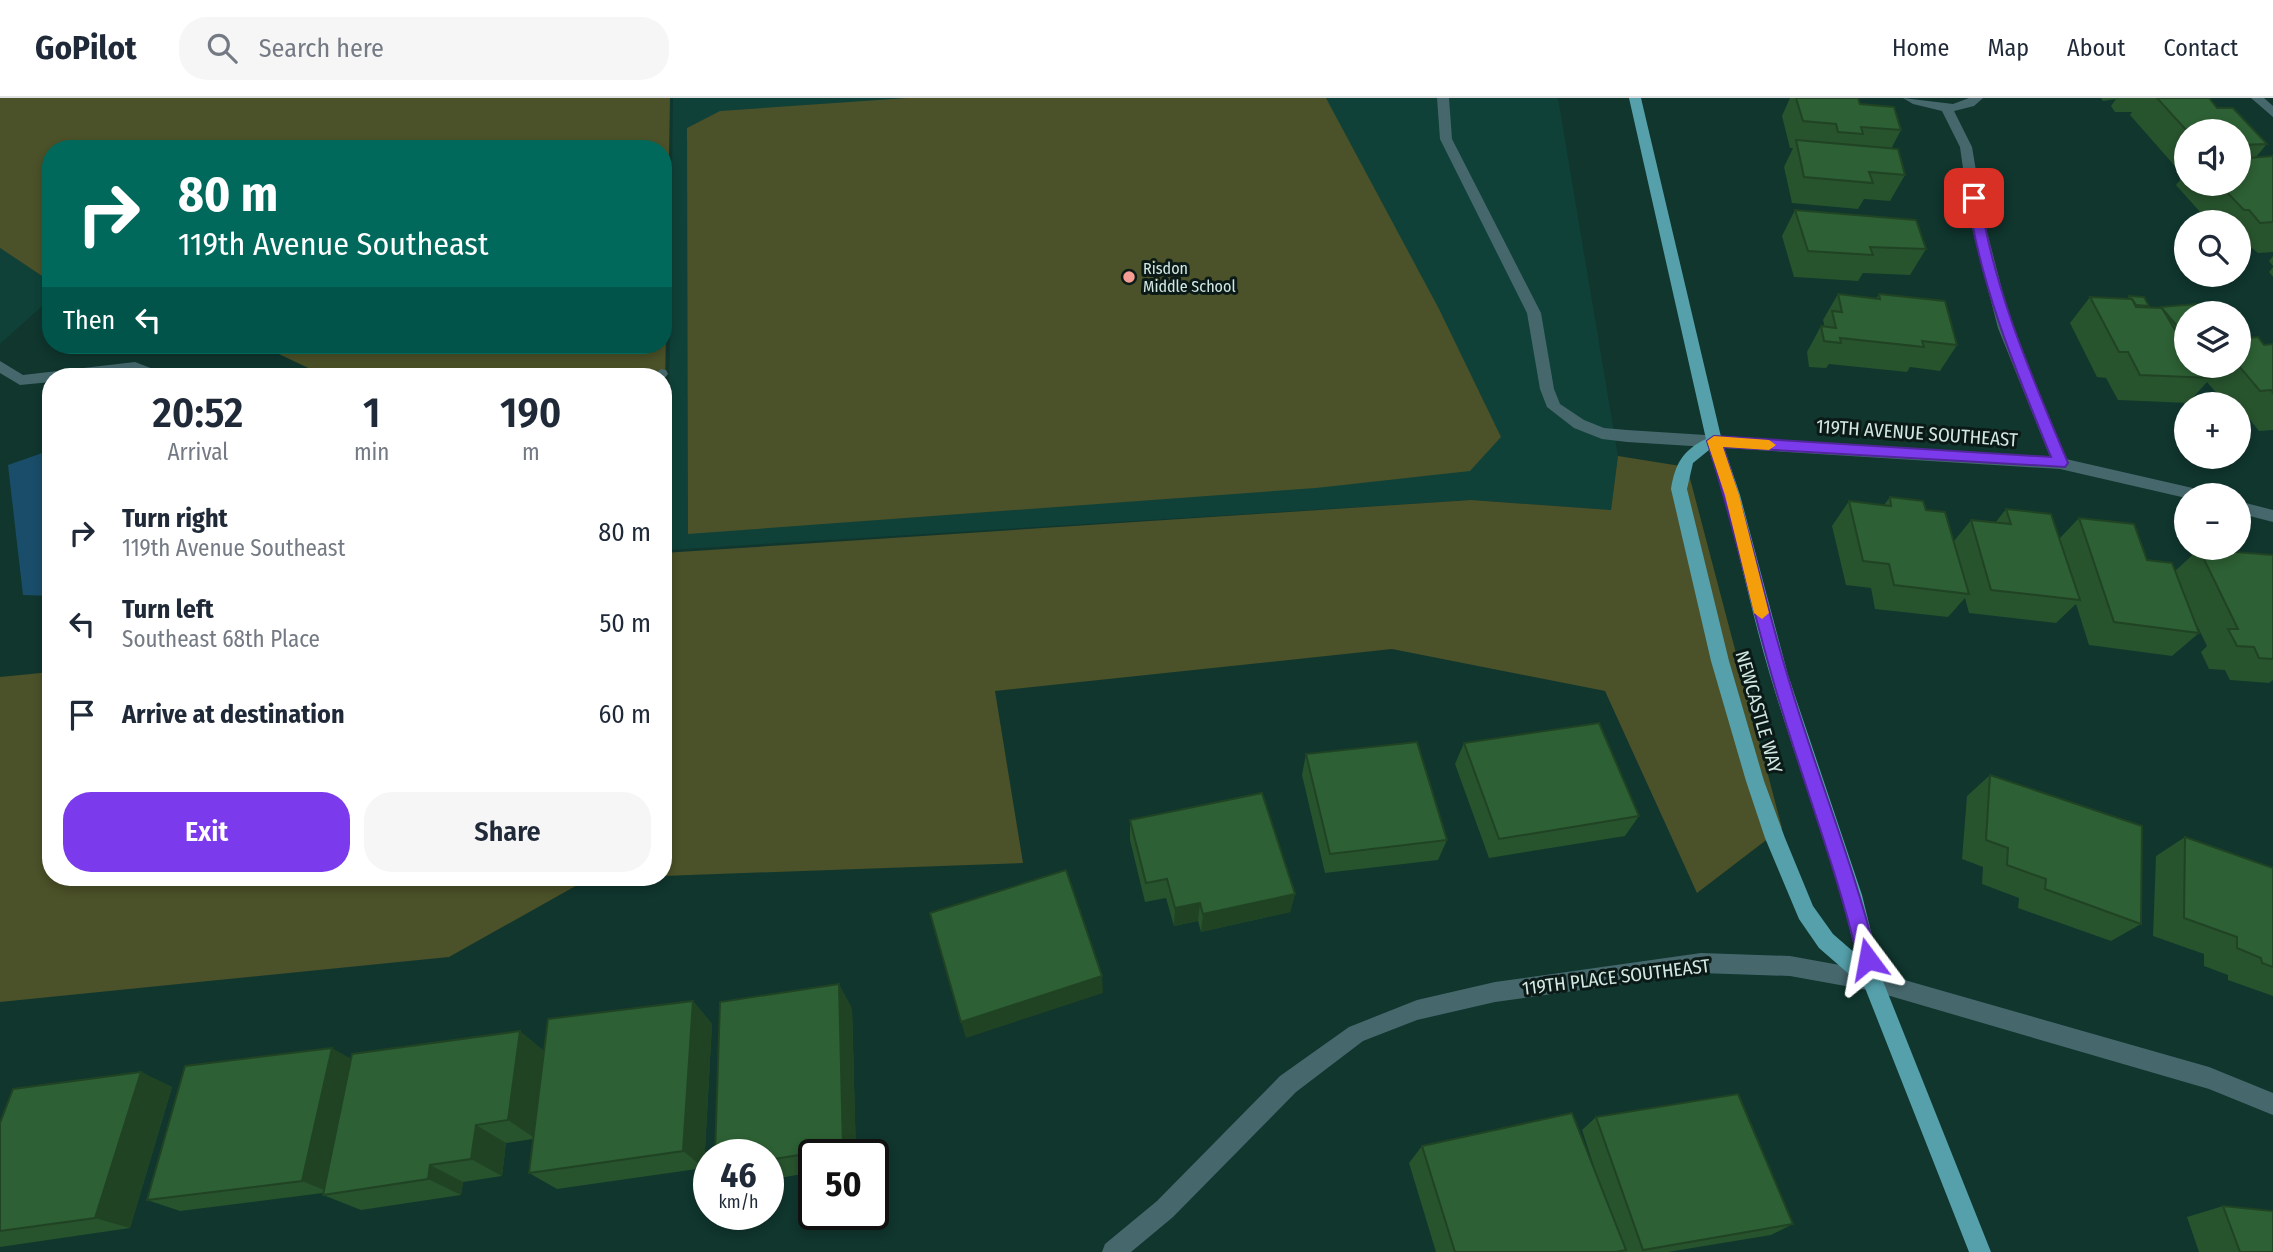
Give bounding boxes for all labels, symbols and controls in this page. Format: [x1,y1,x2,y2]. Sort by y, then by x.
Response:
search box [179,17,669,80]
text: GoPilot [35,28,137,68]
icon: search [203,29,241,67]
text: Search here [259,33,384,64]
text: Home [1892,34,1949,62]
text: Map [1987,34,2029,62]
text: About [2067,34,2125,62]
text: Contact [2163,34,2238,62]
map controls [2174,119,2251,560]
button: sound [2174,119,2251,196]
text: 80 m [178,165,278,224]
icon: right [63,168,154,259]
pin [1944,168,2004,228]
icon: arrive [1955,179,1993,217]
button: search [2174,210,2251,287]
text: 119th Avenue Southeast [178,225,488,263]
place label: Risdon Middle School [1143,259,1236,296]
marker: Risdon Middle School [1121,269,1137,285]
icon: left [129,301,167,339]
button: layers [2174,301,2251,378]
text: Then [63,305,115,336]
text: 20:52 [153,388,243,438]
text: 1 [363,388,380,438]
text: 190 [500,388,561,438]
button: + [2174,392,2251,469]
street label: 119TH AVENUE SOUTHEAST [1815,414,2019,452]
text: Arrival [167,438,228,466]
text: min [354,438,389,466]
text: m [522,438,540,466]
button: − [2174,483,2251,560]
text: Turn right [122,503,228,534]
icon: right [63,514,101,552]
text: 80 m [598,517,651,548]
text: 119th Avenue Southeast [122,534,345,562]
text: Turn left [122,594,214,625]
icon: left [63,605,101,643]
text: 50 m [599,608,651,639]
text: Southeast 68th Place [122,625,320,653]
street label: NEWCASTLE WAY [1730,648,1788,777]
icon: arrive [63,696,101,734]
text: Arrive at destination [122,699,345,730]
text: 60 m [598,699,651,730]
button: Exit [63,792,350,872]
button: Share [364,792,651,872]
position arrow [1831,922,1905,996]
street label: 119TH PLACE SOUTHEAST [1521,954,1711,1000]
speed limit sign: 50 [798,1139,889,1230]
text: 46 [720,1154,757,1196]
text: km/h [718,1191,759,1213]

